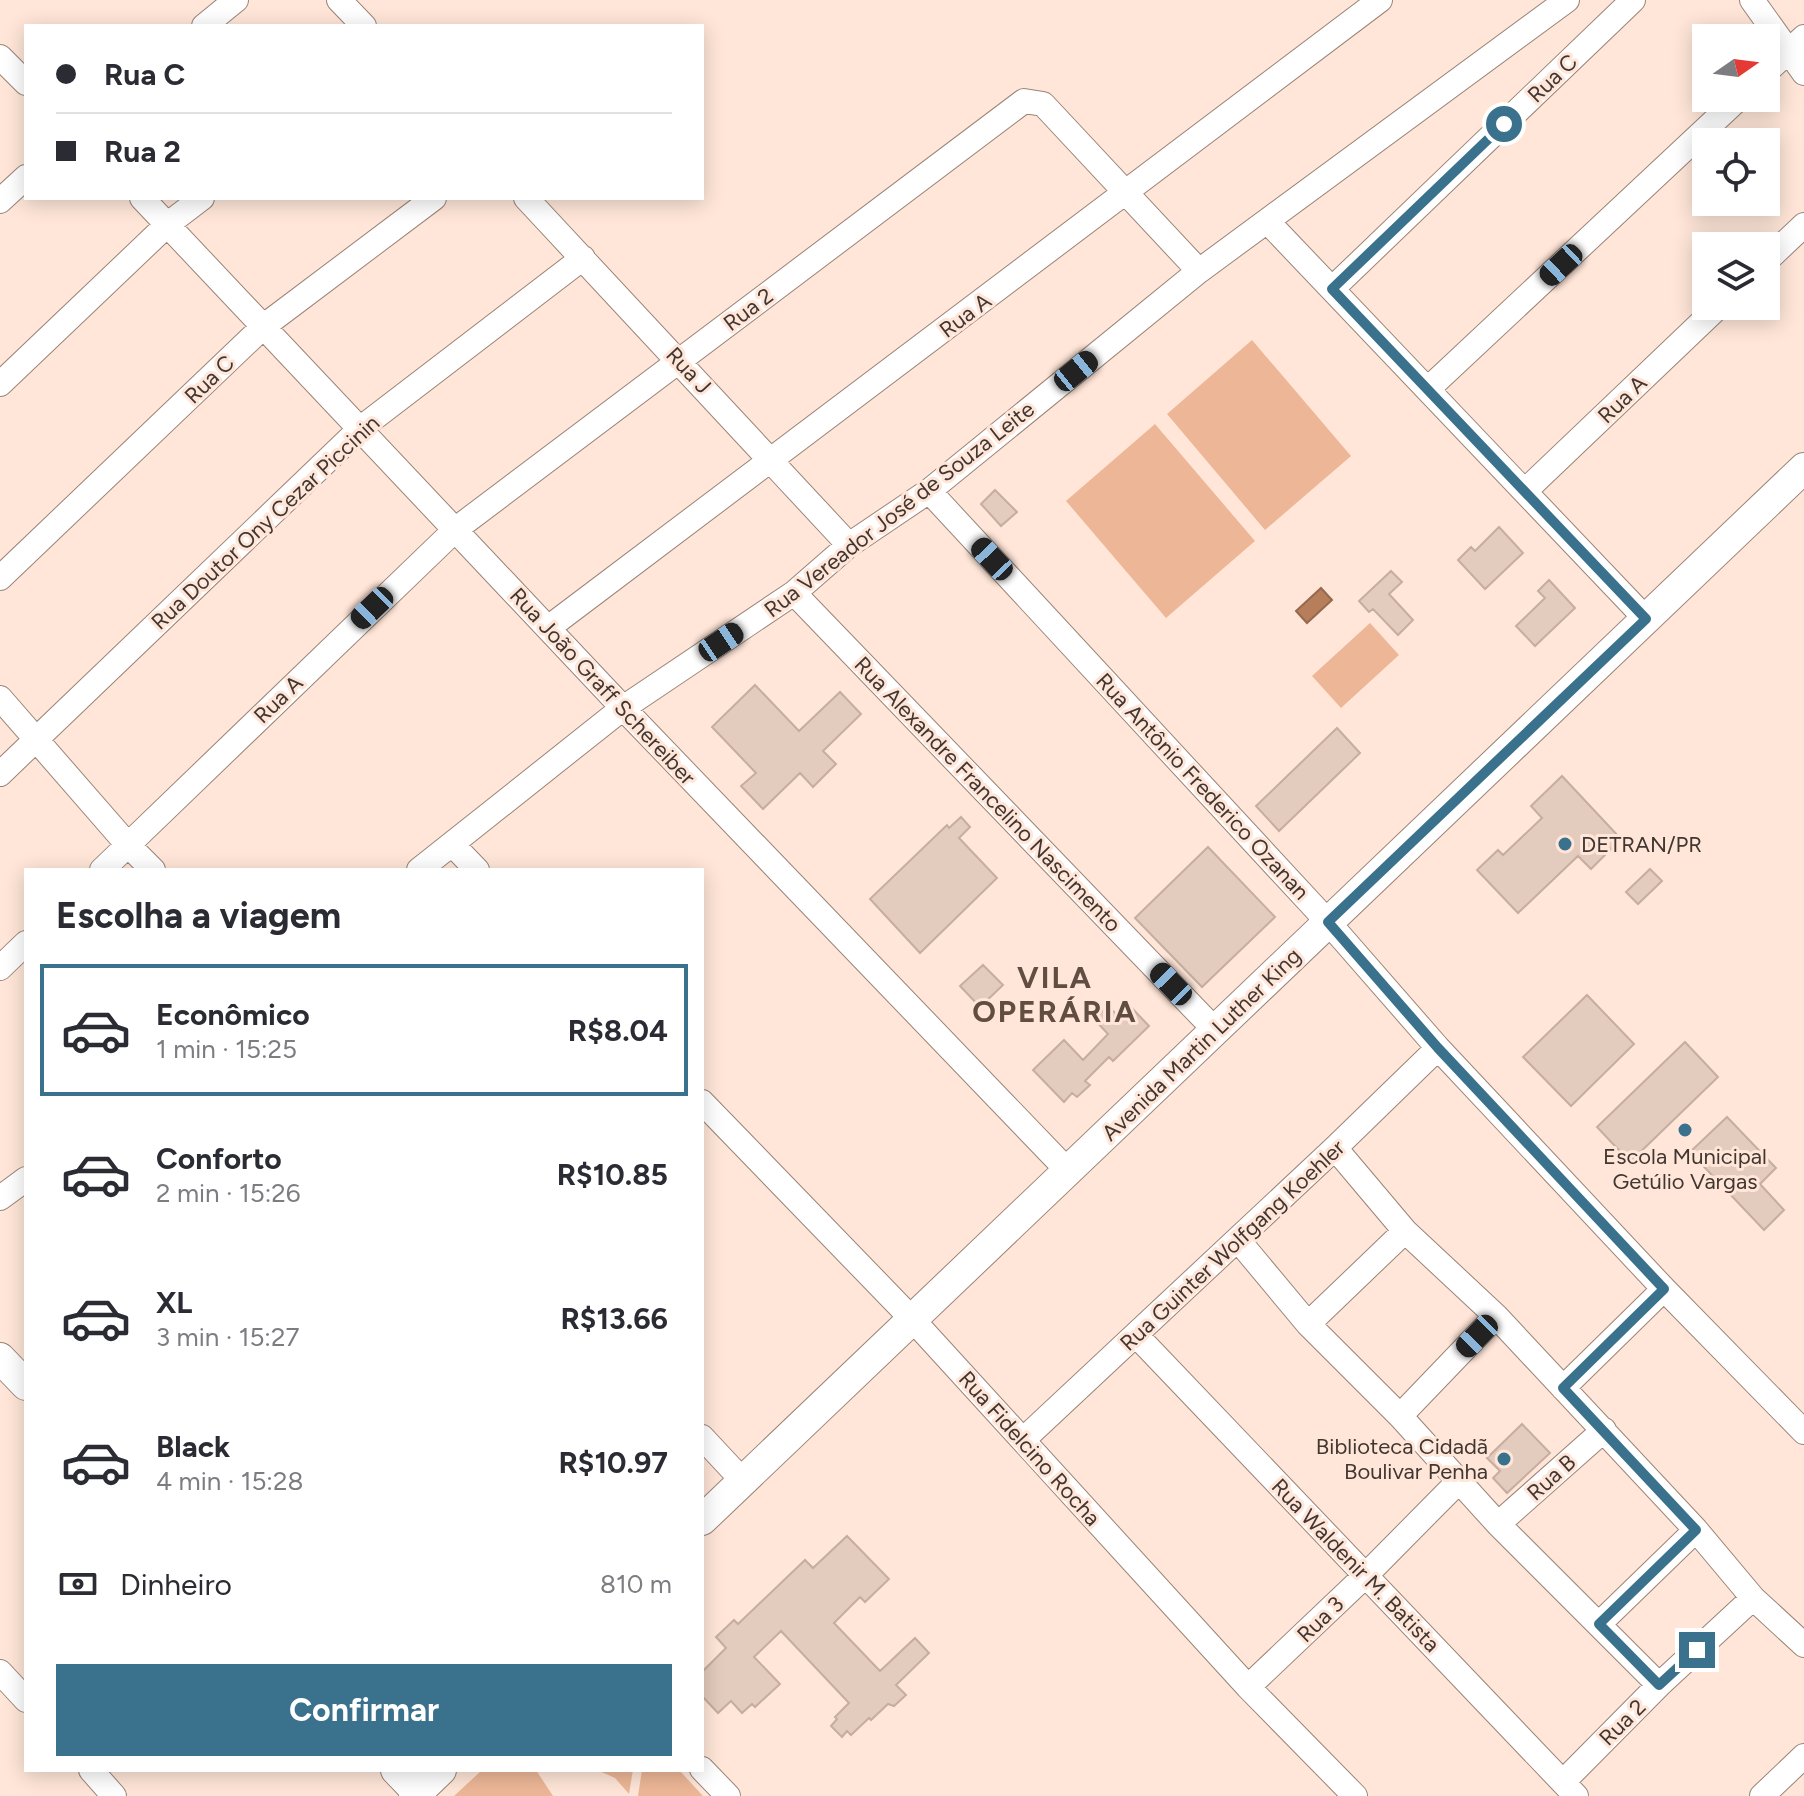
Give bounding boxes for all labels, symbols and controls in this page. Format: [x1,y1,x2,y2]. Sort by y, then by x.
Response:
north arrow [1692,24,1780,112]
map controls [1692,24,1780,320]
street label: Rua C [1522,48,1583,108]
text: Rua C [104,56,185,93]
route start [1486,106,1522,142]
button: locate [1692,128,1780,216]
text: Rua 2 [104,133,181,170]
button: layers [1692,232,1780,320]
car [1535,240,1587,290]
street label: Rua 2 [718,282,778,337]
street label: Rua A [934,287,997,344]
street label: Rua J [660,341,717,399]
car [1050,347,1102,395]
street label: Rua C [179,349,240,409]
street label: Rua A [1592,370,1653,429]
street label: Rua Vereador José de Souza Leite [759,396,1040,623]
street label: Rua Doutor Ony Cezar Piccinin [146,409,385,635]
car [967,533,1017,585]
street label: Rua João Graff Schereiber [504,582,701,791]
car [346,583,398,633]
car [694,619,748,665]
street label: Rua Alexandre Francelino Nascimento [849,651,1127,938]
street label: Rua Antônio Frederico Ozanan [1090,667,1315,905]
street label: Rua A [248,670,309,729]
place label: DETRAN/PR [1581,831,1702,858]
marker: DETRAN/PR [1556,835,1574,853]
text: Escolha a viagem [56,894,341,937]
street label: Avenida Martin Luther King [1096,942,1306,1146]
car [1146,958,1196,1010]
district label: VILA OPERÁRIA [972,959,1138,1030]
icon: car [60,994,132,1066]
text: Econômico [156,996,310,1033]
text: R$8.04 [568,1012,668,1049]
text: 1 min · 15:25 [156,1033,297,1065]
marker: Escola Municipal Getúlio Vargas [1676,1121,1694,1139]
street label: Rua Guinter Wolfgang Koehler [1114,1134,1351,1357]
icon: car [60,1138,132,1210]
text: Conforto [156,1140,282,1177]
place label: Escola Municipal Getúlio Vargas [1603,1143,1767,1195]
text: R$10.85 [557,1156,668,1193]
text: 2 min · 15:26 [156,1177,301,1209]
icon: car [60,1282,132,1354]
text: XL [156,1284,192,1321]
text: R$13.66 [560,1300,668,1337]
car [1452,1310,1502,1362]
text: 3 min · 15:27 [156,1321,299,1353]
street label: Rua Fidelcino Rocha [953,1365,1106,1531]
icon: car [60,1426,132,1498]
text: Black [156,1428,230,1465]
place label: Biblioteca Cidadã Boulivar Penha [1316,1433,1488,1485]
text: R$10.97 [558,1444,668,1481]
street label: Rua B [1521,1449,1581,1506]
marker: Biblioteca Cidadã Boulivar Penha [1495,1450,1513,1468]
text: 4 min · 15:28 [156,1465,303,1497]
street label: Rua Waldenir M. Batista [1266,1473,1445,1658]
icon: cash [56,1562,100,1606]
text: Dinheiro [120,1566,232,1603]
text: 810 m [600,1568,672,1600]
street label: Rua 3 [1291,1591,1349,1648]
route end [1679,1632,1715,1668]
button: Confirmar [56,1664,672,1756]
street label: Rua 2 [1593,1693,1651,1751]

